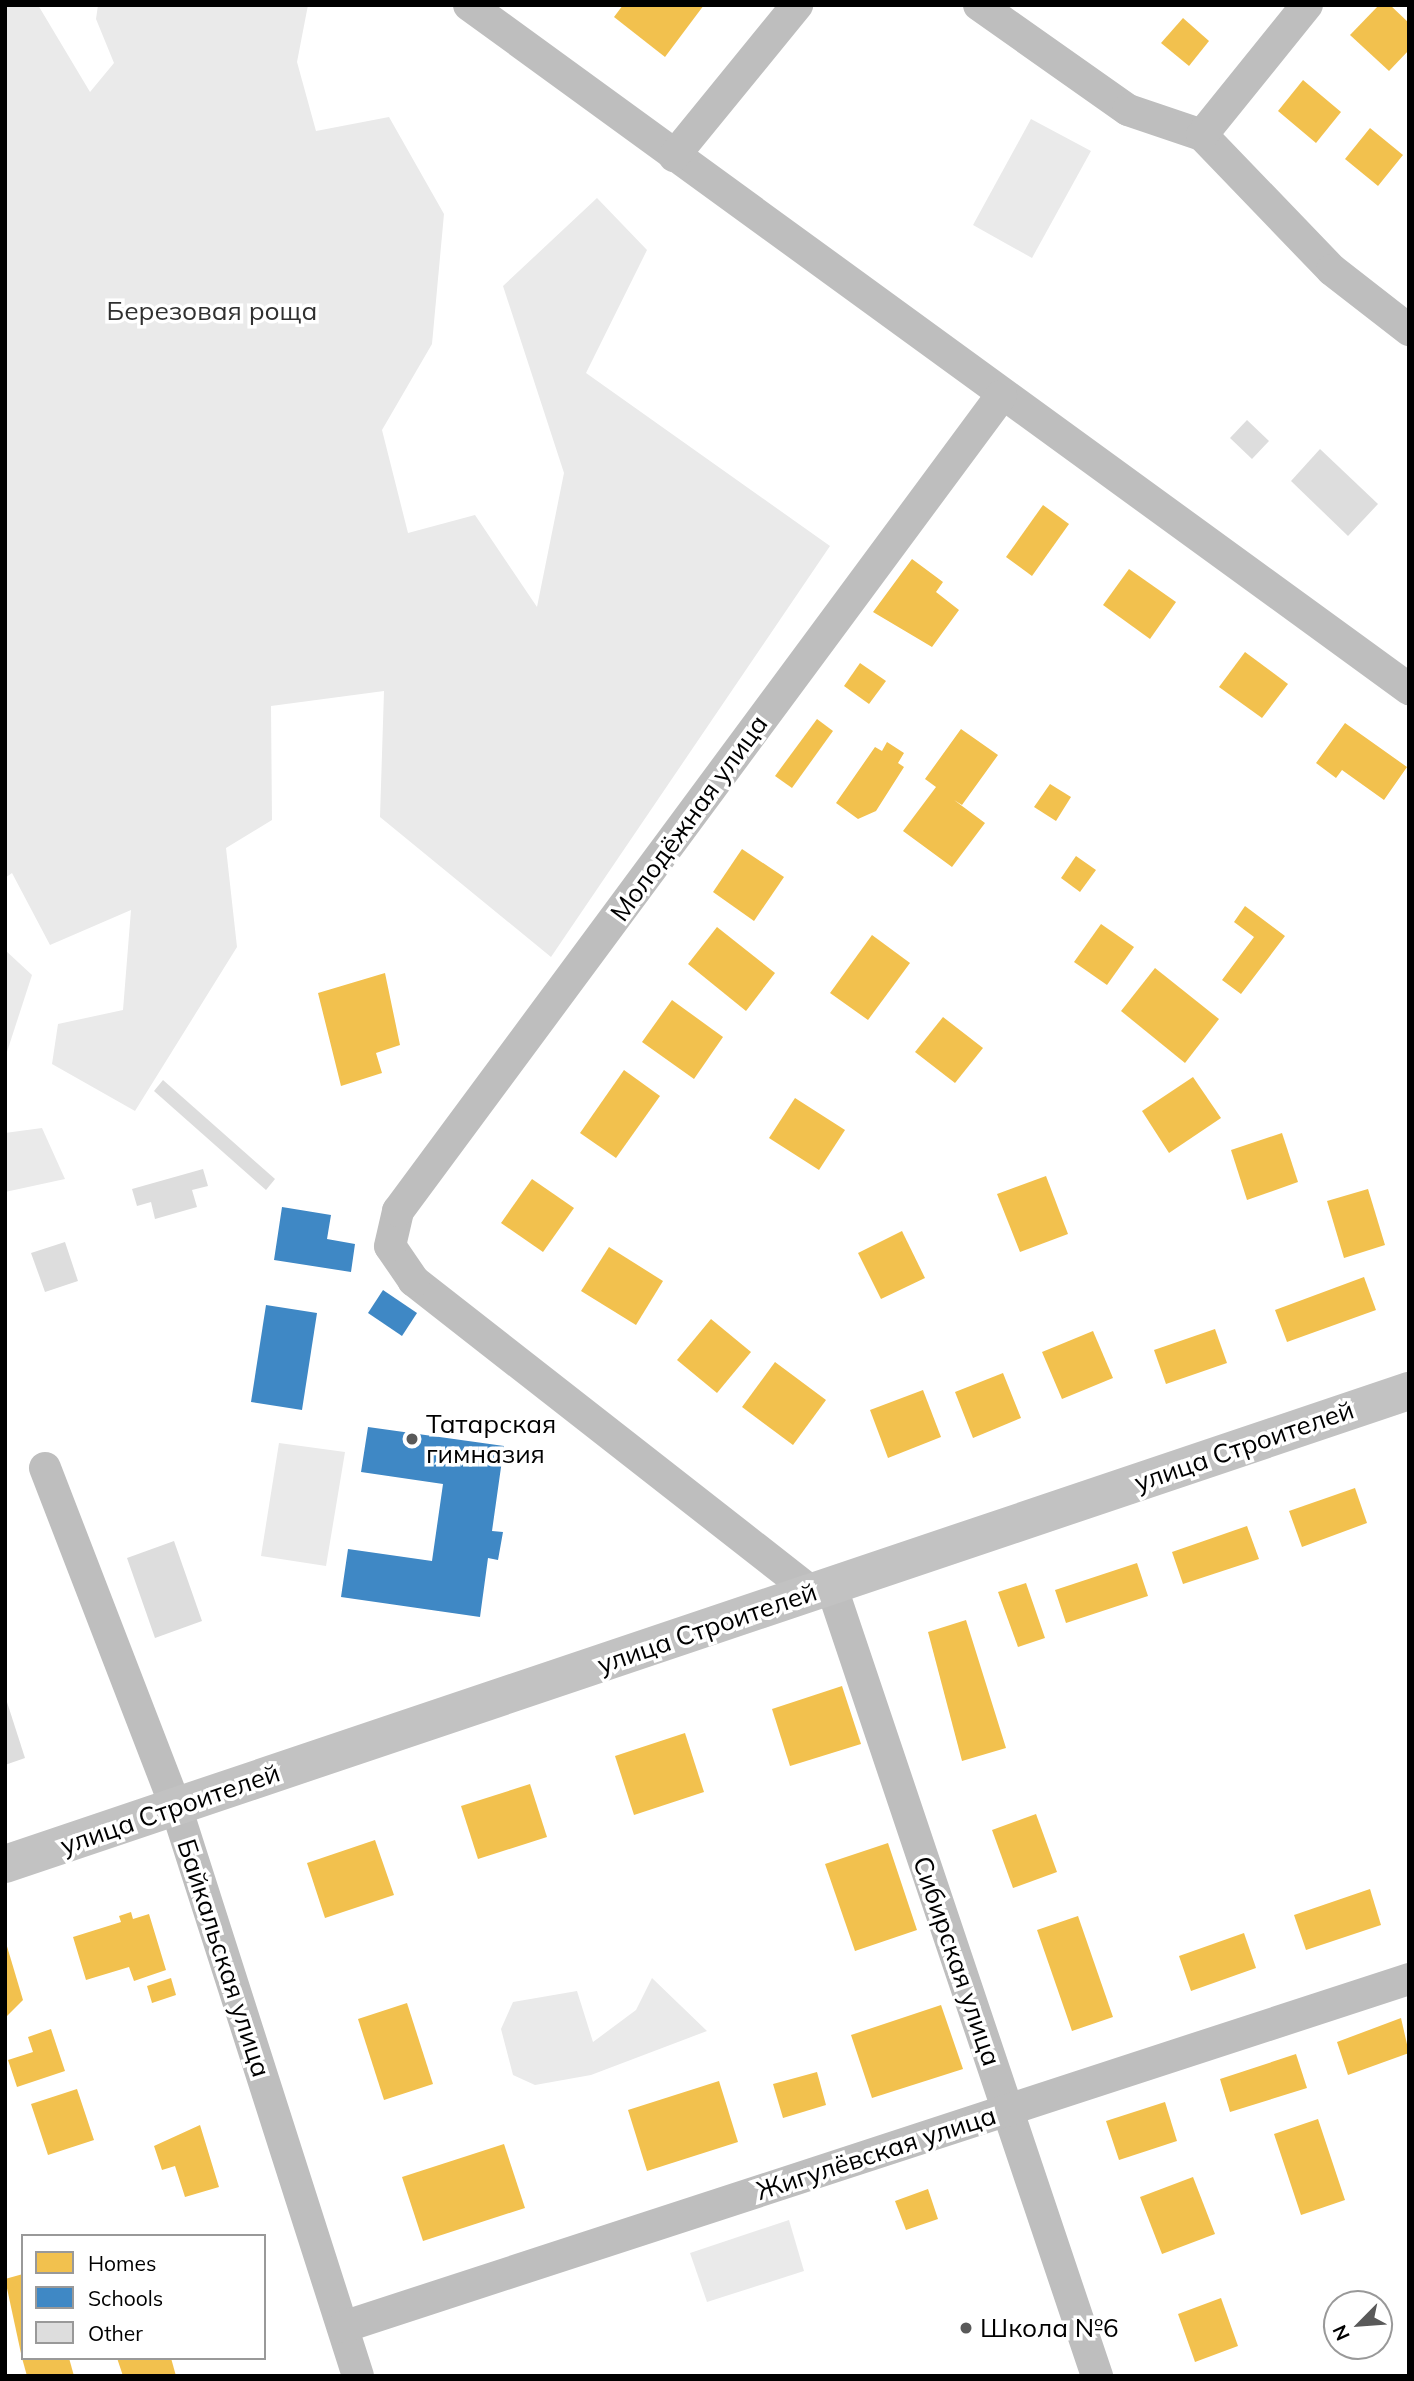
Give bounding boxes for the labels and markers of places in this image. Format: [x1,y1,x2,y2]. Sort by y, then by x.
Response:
place label: Татарская гимназия [426,1408,556,1470]
marker: Татарская гимназия [404,1431,420,1447]
place label: Школа №6 [980,2312,1119,2344]
marker: Школа №6 [958,2320,974,2336]

